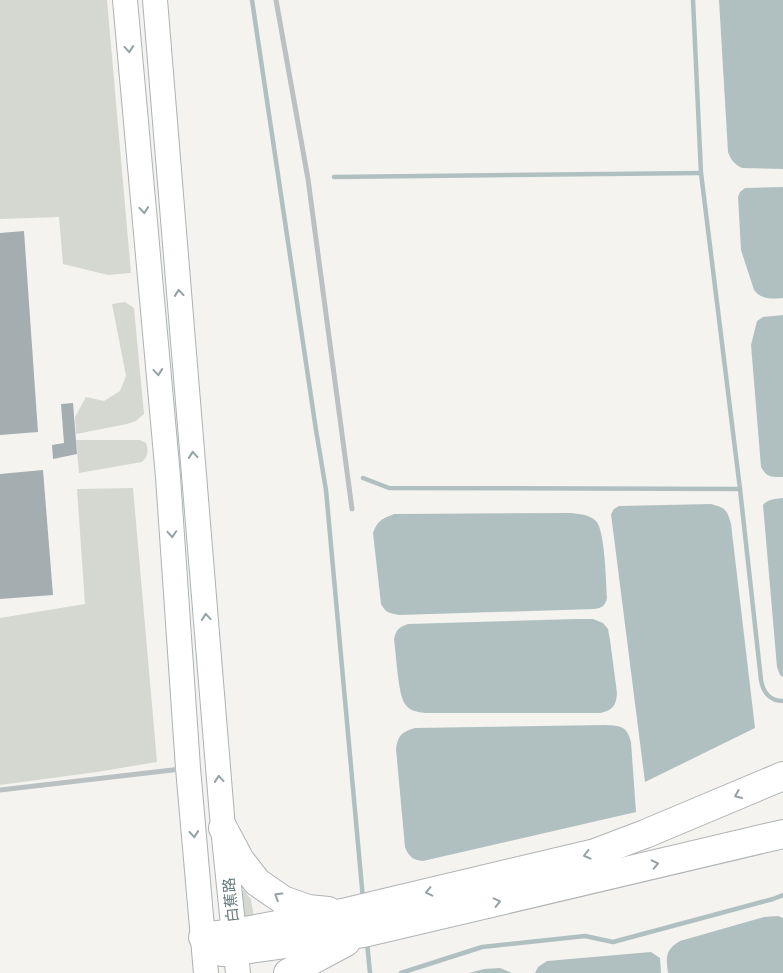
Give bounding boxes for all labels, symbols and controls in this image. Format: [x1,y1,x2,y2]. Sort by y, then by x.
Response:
one-way arrow [123,45,134,53]
one-way arrow [138,207,149,215]
one-way arrow [174,289,185,297]
one-way arrow [152,369,163,377]
one-way arrow [187,451,198,459]
one-way arrow [166,530,177,538]
one-way arrow [201,613,212,621]
one-way arrow [214,775,225,783]
one-way arrow [734,789,743,799]
one-way arrow [188,830,199,838]
one-way arrow [583,849,591,860]
one-way arrow [650,859,659,870]
street label: 白蕉路 [220,877,241,923]
one-way arrow [424,886,433,897]
one-way arrow [275,893,284,903]
one-way arrow [492,897,501,908]

